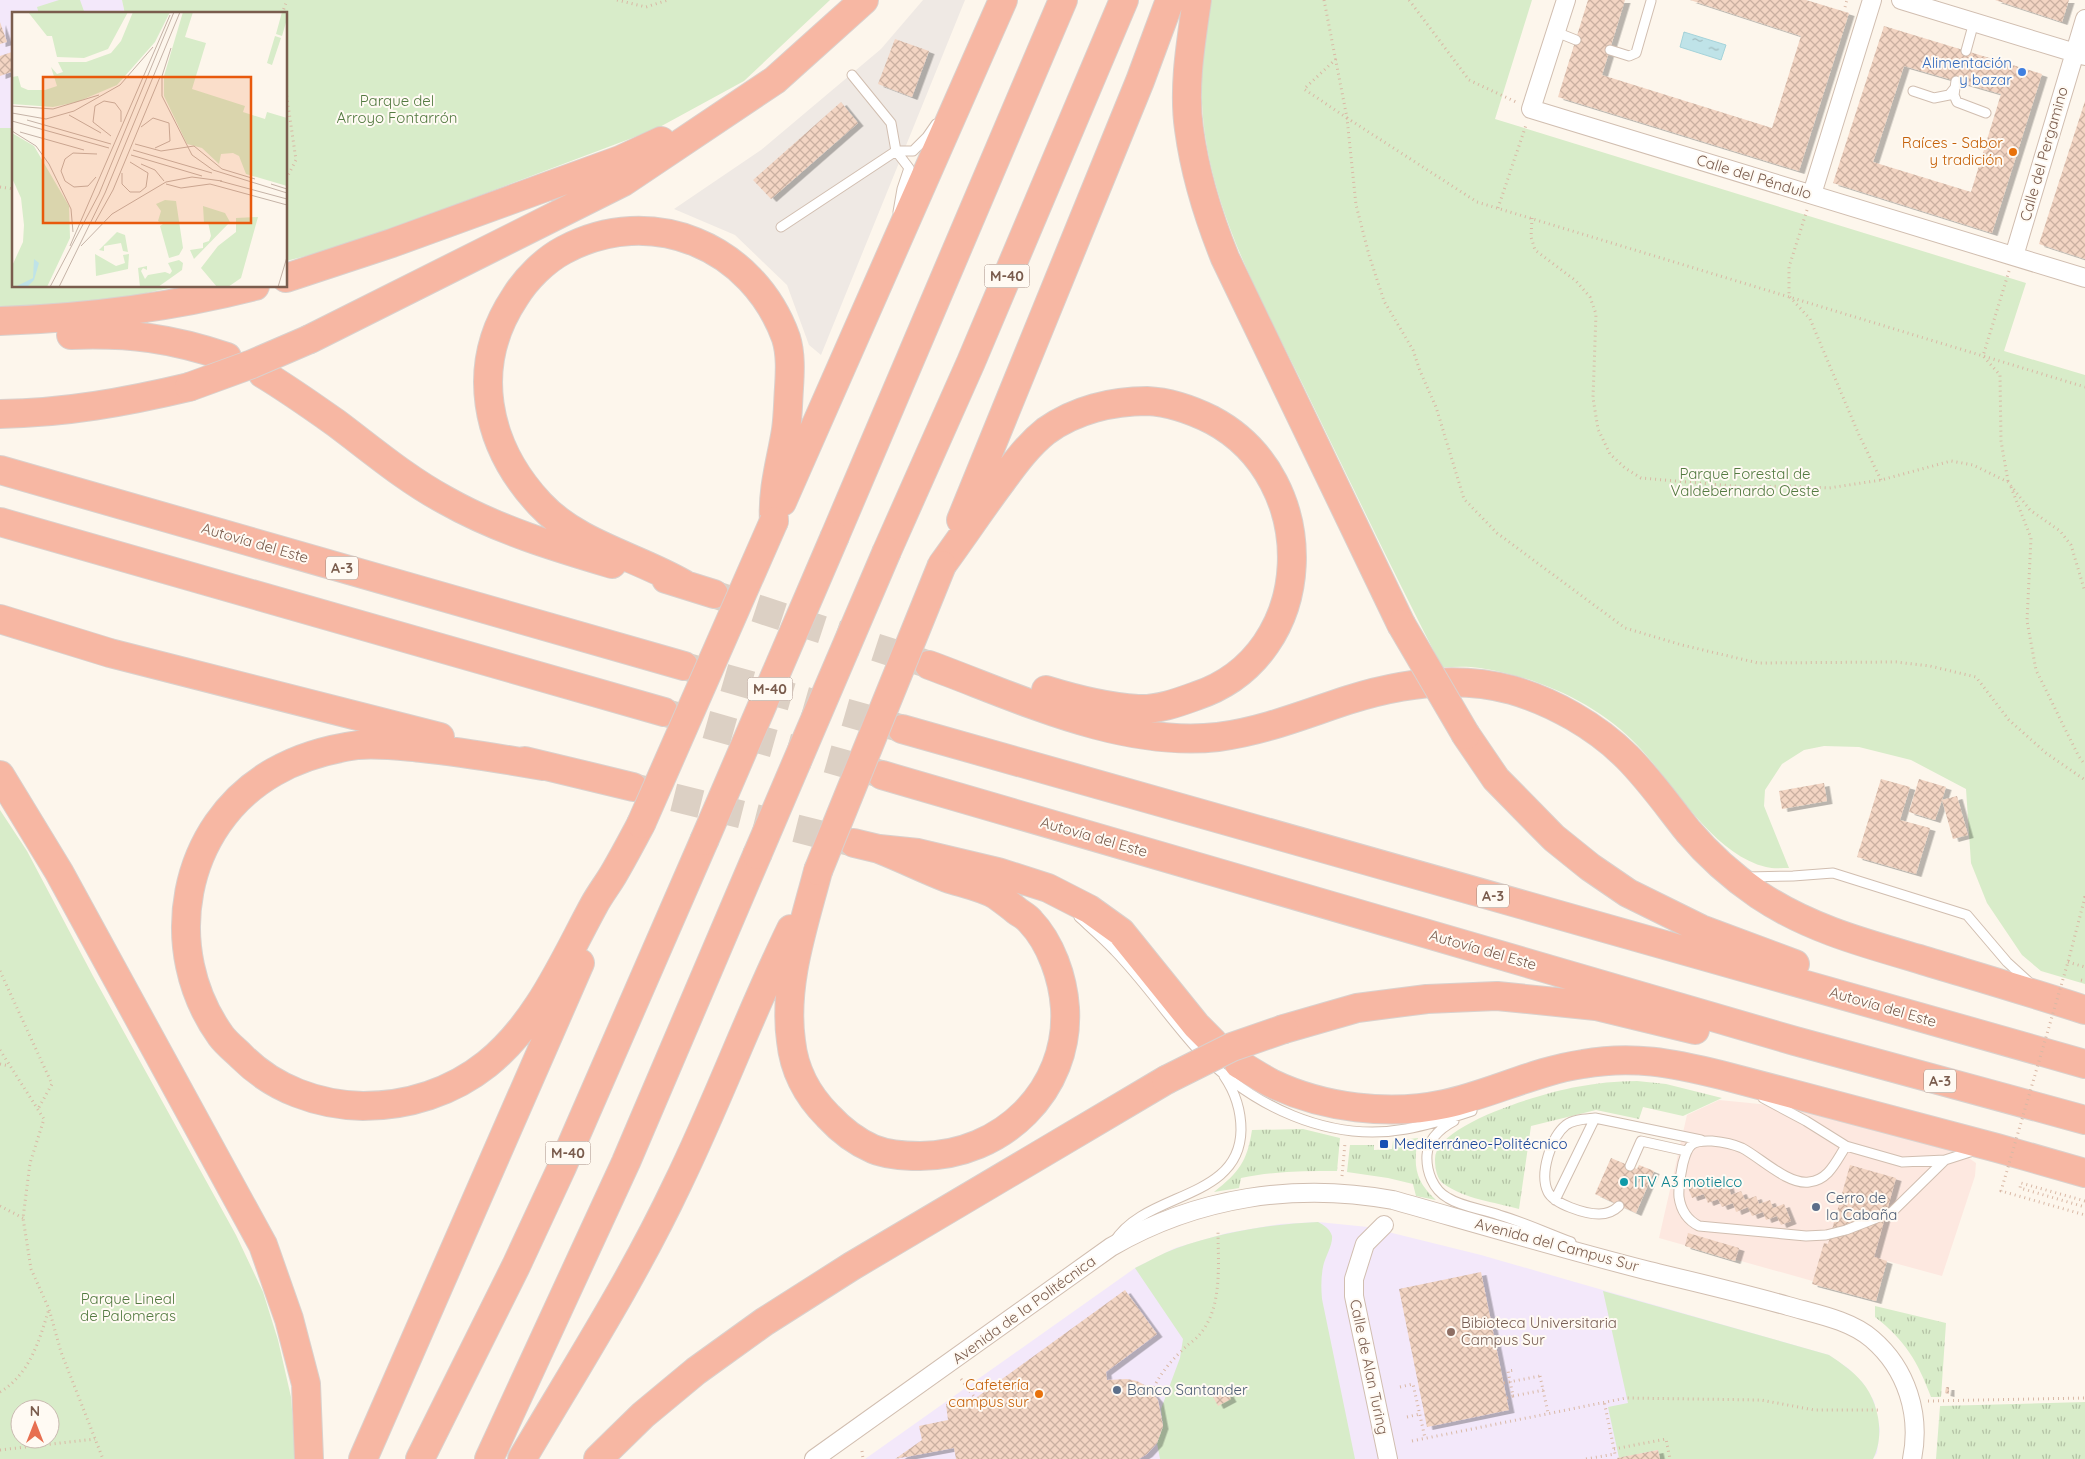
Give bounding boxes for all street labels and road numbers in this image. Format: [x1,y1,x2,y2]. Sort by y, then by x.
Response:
street label: Calle del Pergamino [2015,84,2072,223]
street label: Calle del Péndulo [1694,150,1814,203]
road number: M-40 [984,264,1030,288]
street label: Autovía del Este [199,518,311,567]
road number: A-3 [326,556,358,580]
road number: M-40 [748,678,792,701]
street label: Autovía del Este [1038,812,1150,861]
road number: A-3 [1477,884,1509,908]
street label: Autovía del Este [1427,925,1539,974]
street label: Autovía del Este [1827,982,1939,1031]
road number: A-3 [1924,1070,1956,1092]
road number: M-40 [546,1142,590,1164]
street label: Avenida del Campus Sur [1473,1213,1641,1276]
street label: Avenida de la Politécnica [948,1251,1099,1368]
street label: Calle de Alan Turing [1346,1298,1393,1436]

